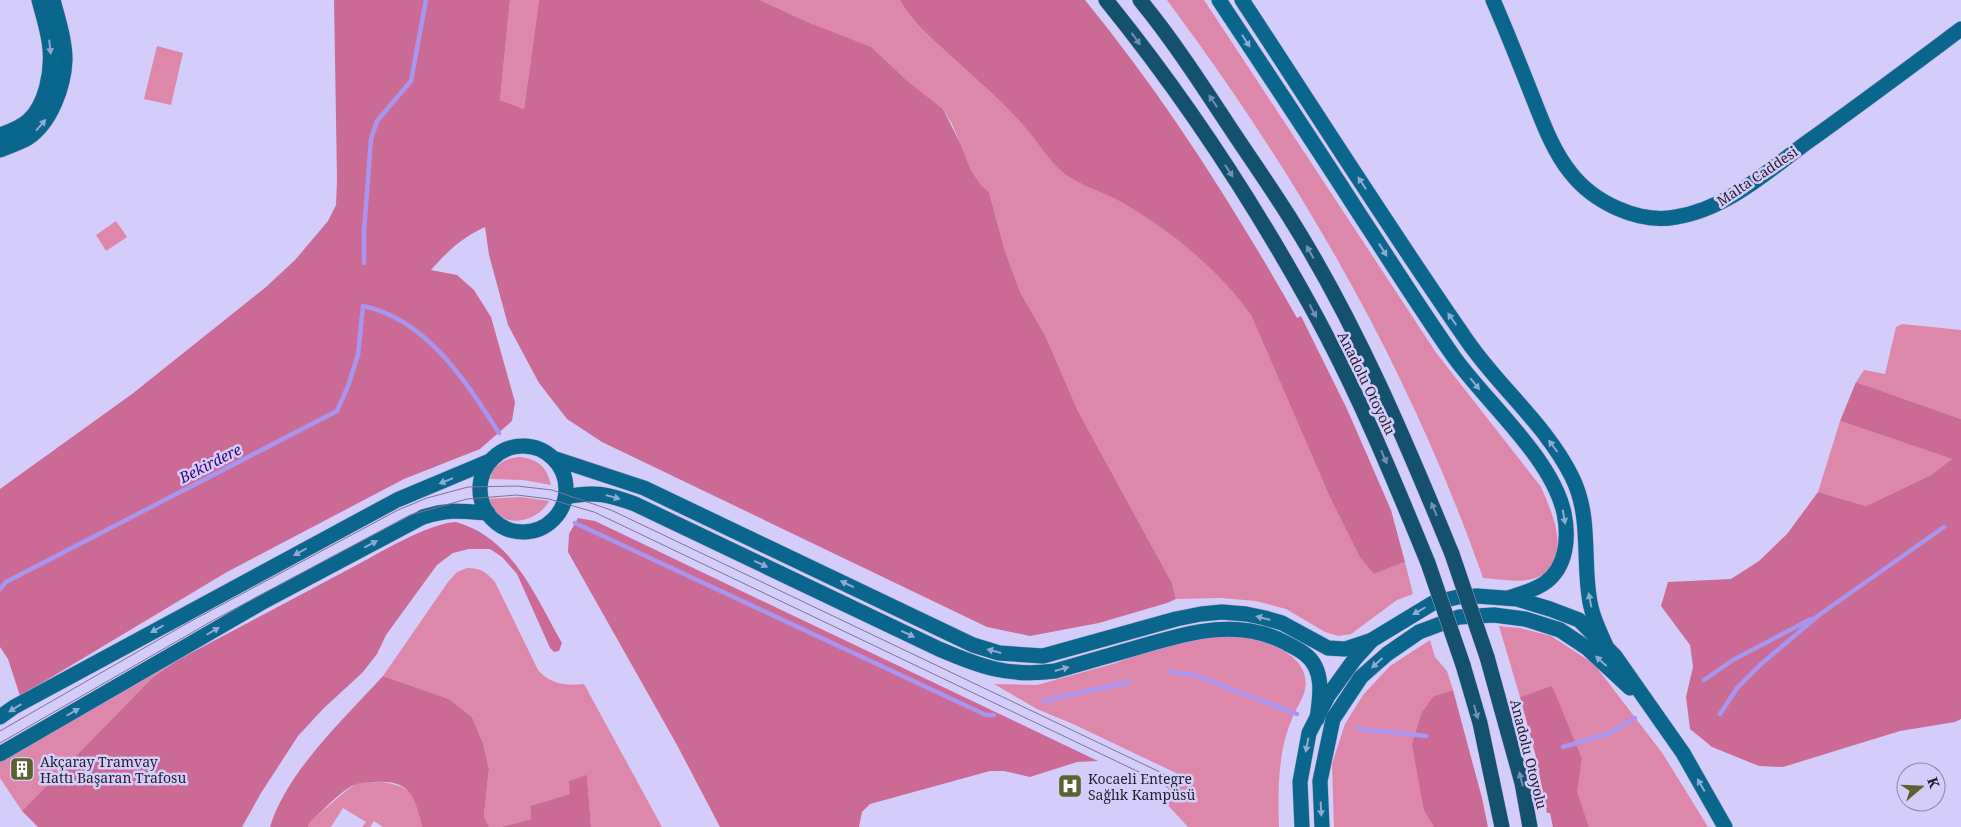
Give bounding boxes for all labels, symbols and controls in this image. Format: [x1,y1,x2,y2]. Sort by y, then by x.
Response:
one-way arrow [1131,32,1141,45]
one-way arrow [1241,34,1251,47]
one-way arrow [46,40,54,56]
one-way arrow [1208,94,1217,108]
one-way arrow [35,120,47,132]
street label: Malta Caddesi [1713,142,1802,210]
one-way arrow [1225,165,1234,178]
one-way arrow [1357,177,1367,190]
one-way arrow [1378,244,1387,257]
one-way arrow [1305,246,1314,259]
one-way arrow [1309,303,1317,318]
one-way arrow [1447,312,1457,326]
street label: Anadolu Otoyolu [1334,328,1400,438]
one-way arrow [1470,377,1481,390]
water label: Bekirdere [175,439,245,488]
one-way arrow [1548,439,1558,453]
one-way arrow [1380,450,1388,465]
one-way arrow [439,477,453,485]
one-way arrow [606,493,621,501]
one-way arrow [1429,502,1437,516]
one-way arrow [1560,510,1568,526]
one-way arrow [364,540,378,548]
one-way arrow [293,547,306,556]
one-way arrow [754,561,768,569]
one-way arrow [840,579,854,587]
one-way arrow [1586,593,1594,608]
one-way arrow [1412,606,1425,615]
one-way arrow [1256,614,1271,622]
one-way arrow [150,625,164,634]
one-way arrow [207,626,220,635]
one-way arrow [901,630,915,638]
one-way arrow [987,647,1002,655]
one-way arrow [1595,655,1607,667]
one-way arrow [1370,658,1383,669]
one-way arrow [1055,665,1070,673]
street label: Anadolu Otoyolu [1506,697,1552,811]
one-way arrow [8,703,21,712]
one-way arrow [1473,704,1481,719]
one-way arrow [66,707,79,716]
one-way arrow [1303,737,1311,753]
place label: Akçaray Tramvay Hattı Başaran Trafosu [40,752,186,787]
building icon: Akçaray Tramvay Hattı Başaran Trafosu [9,756,35,782]
north arrow [1896,762,1946,812]
place label: Kocaeli Entegre Sağlık Kampüsü [1088,769,1195,804]
one-way arrow [1517,772,1525,787]
hospital icon: Kocaeli Entegre Sağlık Kampüsü [1057,773,1083,799]
text: K [1923,775,1945,791]
one-way arrow [1697,777,1705,792]
one-way arrow [1318,802,1326,818]

